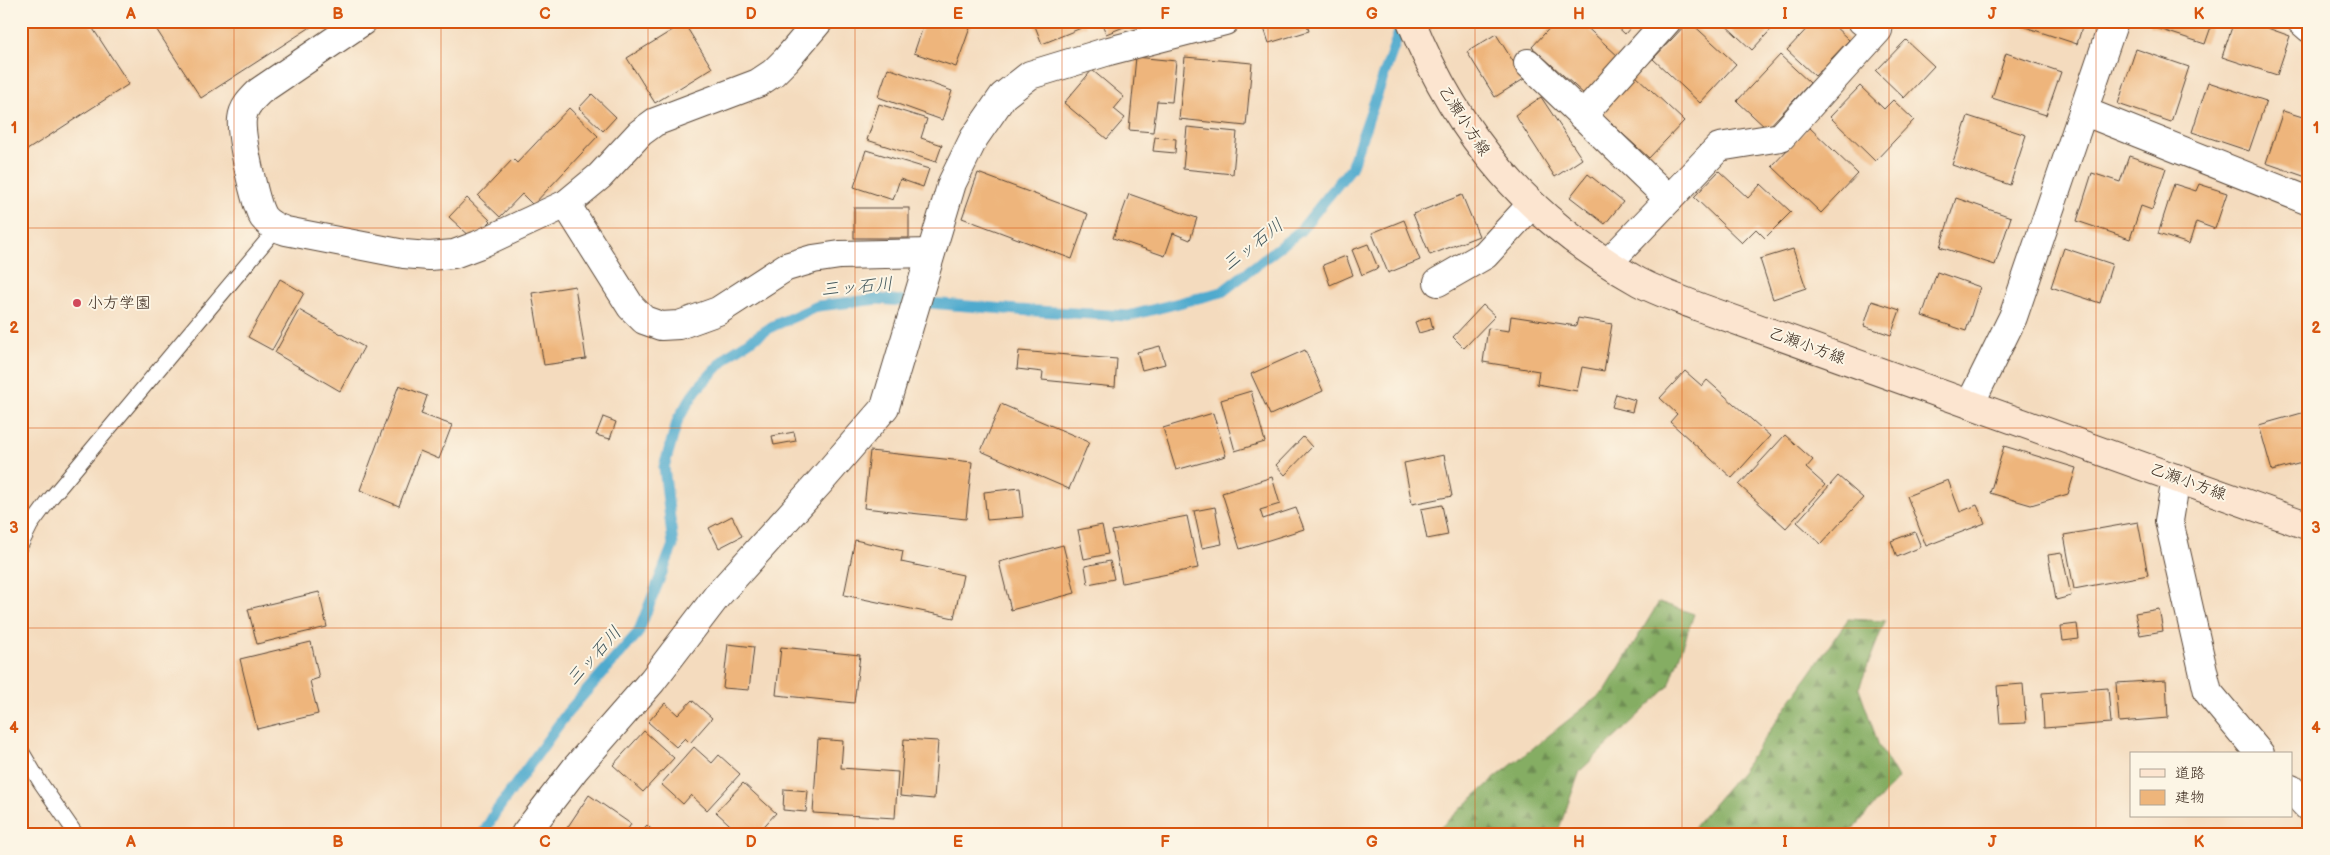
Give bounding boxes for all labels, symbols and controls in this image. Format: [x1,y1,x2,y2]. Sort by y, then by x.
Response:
text: A [125,5,136,24]
text: B [332,5,344,24]
text: C [539,5,551,24]
text: D [745,5,757,24]
text: E [953,5,963,24]
text: F [1160,5,1170,24]
text: G [1366,5,1378,24]
text: H [1573,5,1585,24]
text: I [1782,5,1788,24]
text: J [1988,5,1997,24]
text: K [2194,5,2205,24]
street label: 乙瀬小方線 [1434,82,1494,160]
text: 1 [11,119,17,138]
text: 1 [2313,119,2319,138]
water label: 三ッ石川 [1218,215,1288,275]
water label: 三ッ石川 [820,273,894,301]
place label: 小方学園 [87,294,151,313]
marker: 小方学園 [71,297,83,309]
text: 2 [9,319,19,338]
text: 2 [2311,319,2321,338]
street label: 乙瀬小方線 [1766,323,1848,369]
street label: 乙瀬小方線 [2147,459,2229,505]
text: 3 [9,519,19,538]
text: 3 [2311,519,2321,538]
water label: 三ッ石川 [562,622,626,690]
text: 4 [9,719,19,738]
text: 4 [2311,719,2321,738]
legend [2130,752,2292,818]
text: 道路 [2175,764,2205,783]
text: 建物 [2175,788,2205,807]
text: A [125,833,136,852]
text: B [332,833,344,852]
text: C [539,833,551,852]
text: D [745,833,757,852]
text: E [953,833,963,852]
text: F [1160,833,1170,852]
text: G [1366,833,1378,852]
text: H [1573,833,1585,852]
text: I [1782,833,1788,852]
text: J [1988,833,1997,852]
text: K [2194,833,2205,852]

